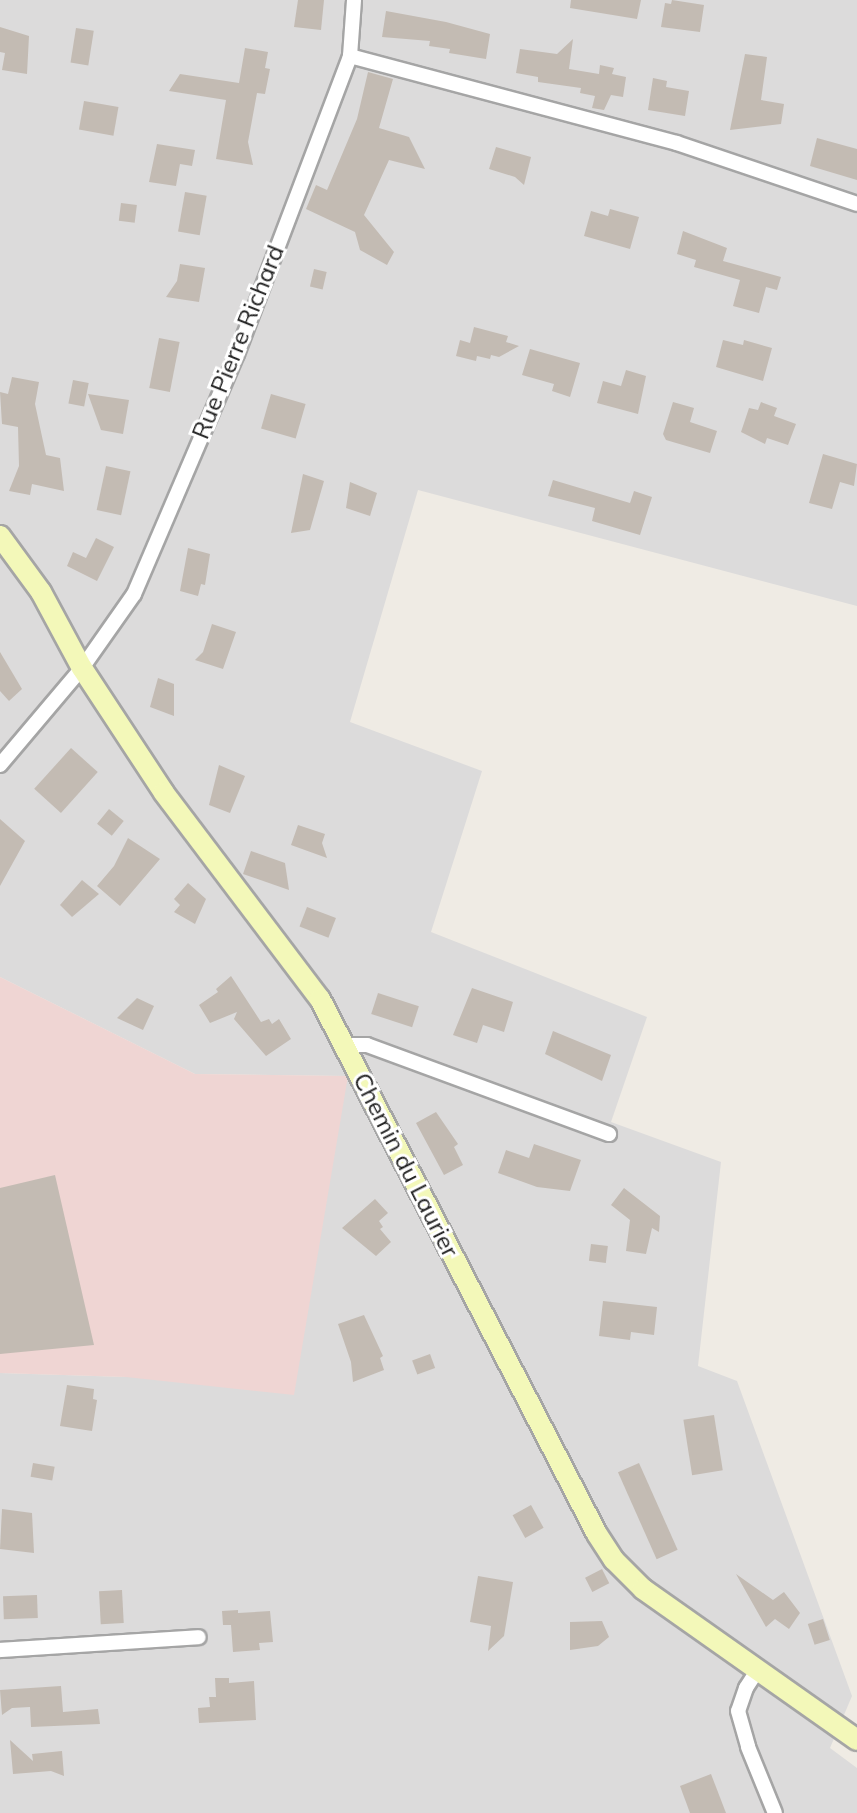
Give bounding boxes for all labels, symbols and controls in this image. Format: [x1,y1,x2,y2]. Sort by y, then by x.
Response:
street label: Rue Pierre Richard [186,241,290,443]
street label: Chemin du Laurier [347,1068,465,1262]

